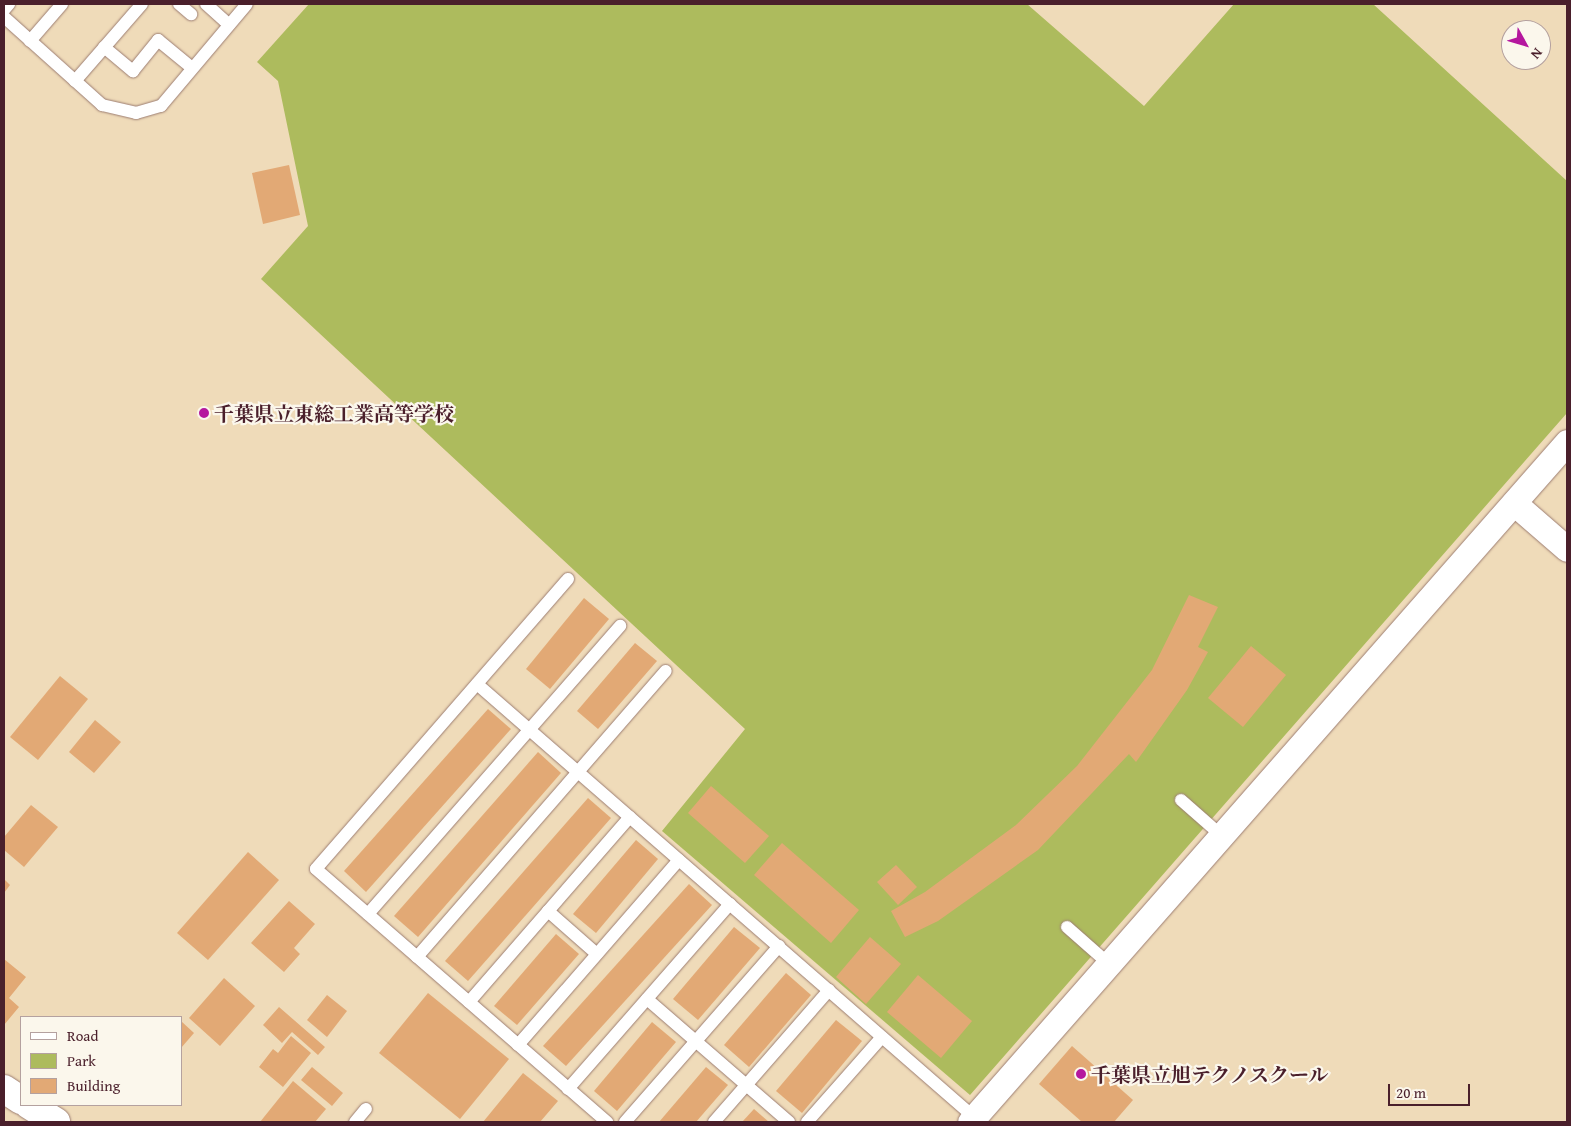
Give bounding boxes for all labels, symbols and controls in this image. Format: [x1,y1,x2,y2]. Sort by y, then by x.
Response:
north arrow [1501,20,1551,70]
text: N [1526,44,1548,64]
place label: 千葉県立東総工業高等学校 [214,401,454,425]
marker: 千葉県立東総工業高等学校 [198,407,210,419]
legend [20,1016,182,1106]
text: Road [67,1025,98,1046]
text: Park [67,1050,96,1071]
place label: 千葉県立旭テクノスクール [1091,1062,1331,1086]
marker: 千葉県立旭テクノスクール [1075,1068,1087,1080]
scale bar [1391,1074,1474,1106]
text: Building [67,1075,120,1096]
text: 20 m [1396,1082,1426,1103]

